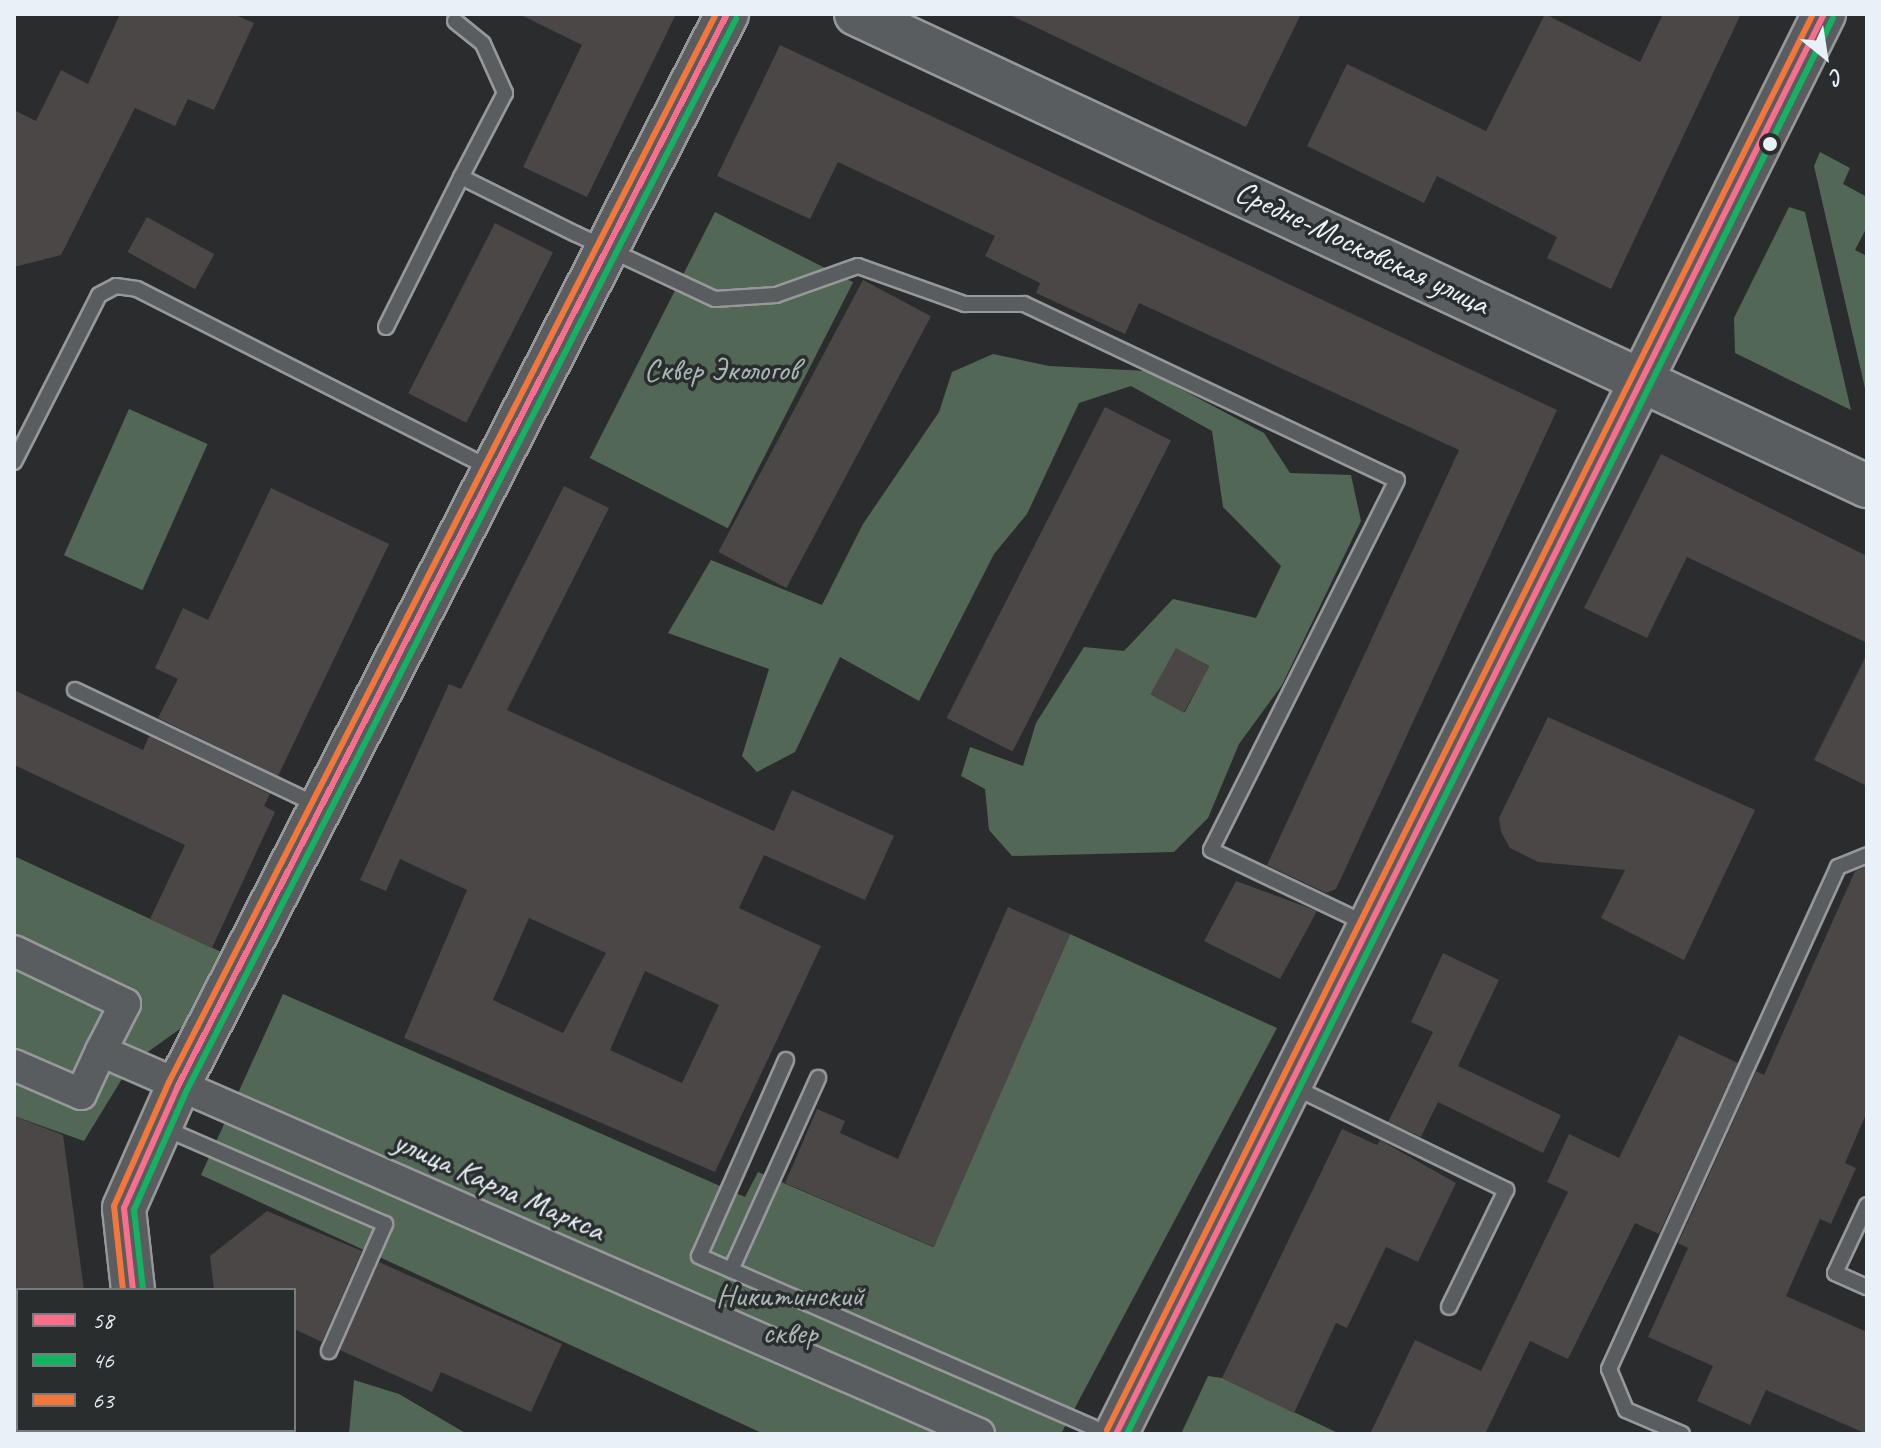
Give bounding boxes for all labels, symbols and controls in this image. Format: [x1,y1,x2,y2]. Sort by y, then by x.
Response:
north arrow [1785,16,1865,96]
text: С [1825,62,1849,92]
unlabelled marker [1762,136,1778,152]
street label: Средне-Московская улица [1228,172,1496,324]
park label: Сквер Экологов [644,351,798,389]
street label: улица Карла Маркса [388,1123,610,1249]
park label: Никитинский сквер [716,1278,864,1353]
legend [16,1288,296,1432]
text: 58 [92,1305,114,1335]
text: 46 [92,1345,114,1375]
text: 63 [92,1385,114,1415]

